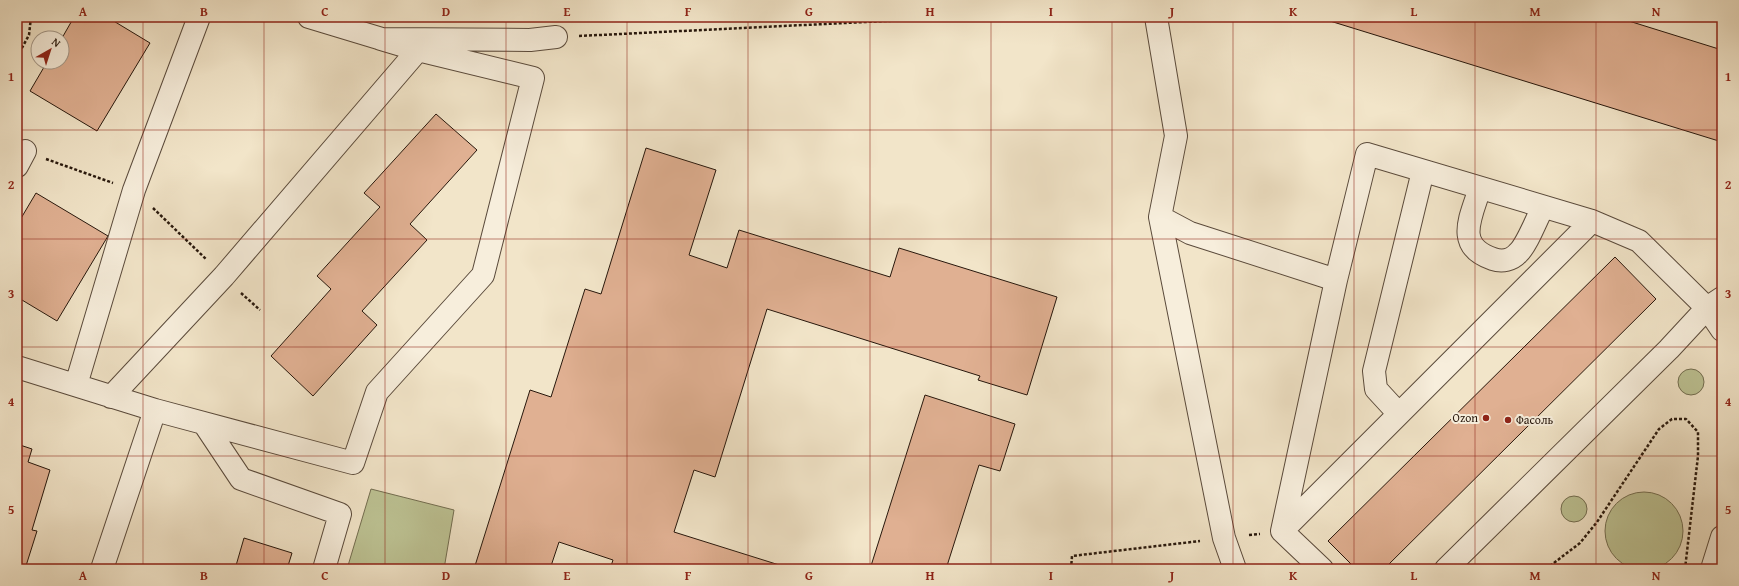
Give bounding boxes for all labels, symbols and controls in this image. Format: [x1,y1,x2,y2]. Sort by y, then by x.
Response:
text: A [79,2,88,21]
text: B [200,2,208,21]
text: C [321,2,329,21]
text: D [442,2,450,21]
text: E [564,2,571,21]
text: F [685,2,692,21]
text: G [805,2,813,21]
text: H [925,2,935,21]
text: I [1049,2,1053,21]
text: J [1168,2,1175,21]
text: K [1289,2,1298,21]
text: L [1411,2,1418,21]
text: M [1529,2,1541,21]
text: N [1652,2,1661,21]
north arrow [30,30,70,70]
text: N [48,34,65,51]
text: 1 [8,67,14,86]
text: 1 [1725,67,1731,86]
text: 2 [8,175,15,194]
text: 2 [1725,175,1732,194]
text: 3 [8,284,14,303]
text: 3 [1725,284,1731,303]
text: 4 [8,392,15,411]
text: 4 [1725,392,1732,411]
place label: Ozon [1453,409,1478,426]
place label: Фасоль [1516,411,1554,428]
marker: Ozon [1481,413,1491,423]
marker: Фасоль [1503,415,1513,425]
text: 5 [8,500,15,519]
text: 5 [1725,500,1732,519]
text: A [79,566,88,585]
text: B [200,566,208,585]
text: C [321,566,329,585]
text: D [442,566,450,585]
text: E [564,566,571,585]
text: F [685,566,692,585]
text: G [805,566,813,585]
text: H [925,566,935,585]
text: I [1049,566,1053,585]
text: J [1168,566,1175,585]
text: K [1289,566,1298,585]
text: L [1411,566,1418,585]
text: M [1529,566,1541,585]
text: N [1652,566,1661,585]

